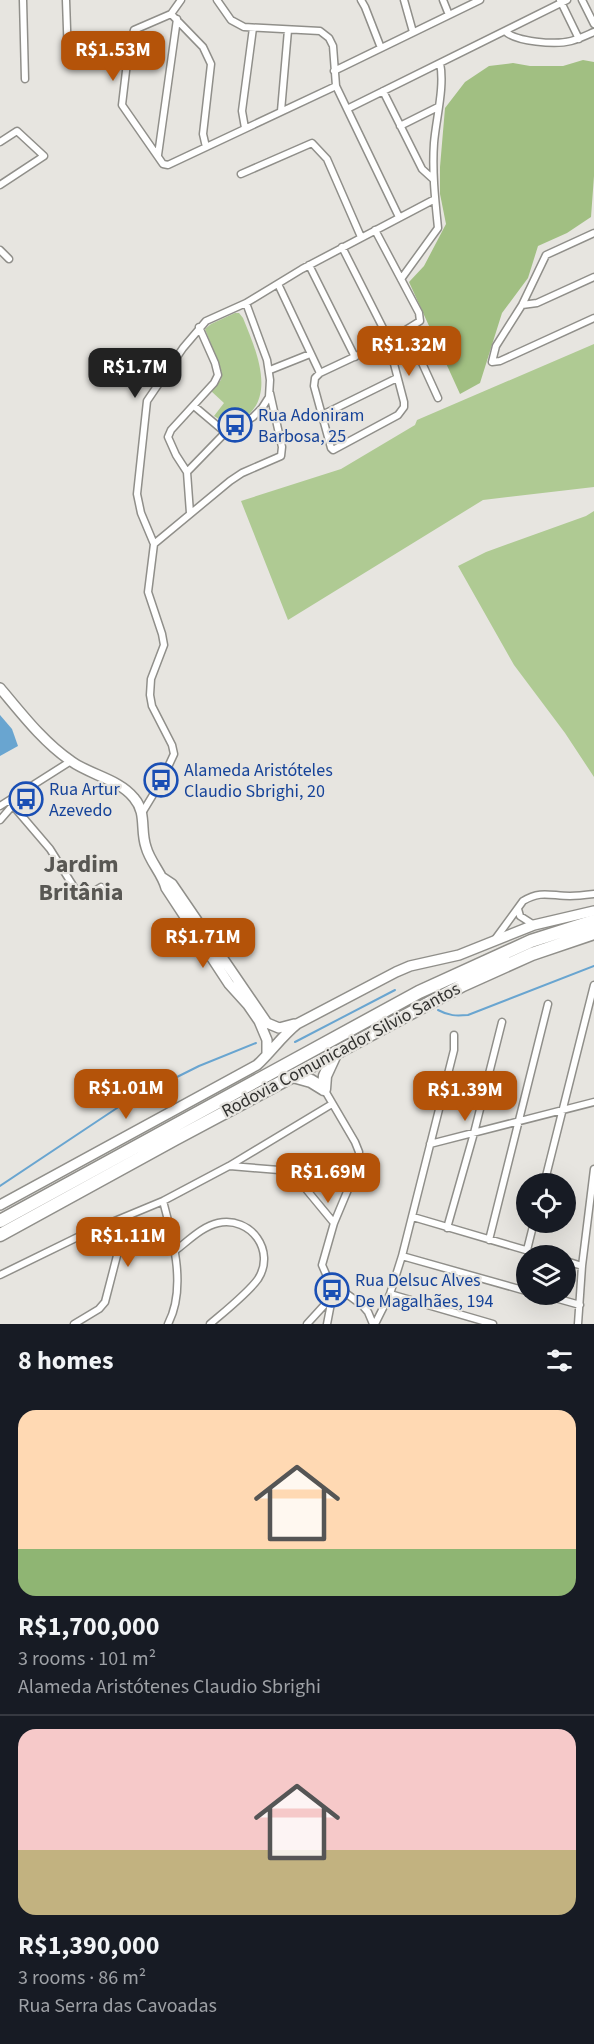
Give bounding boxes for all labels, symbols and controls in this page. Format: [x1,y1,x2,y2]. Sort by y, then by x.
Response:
pin: R$1.53M [58,31,168,82]
text: R$1.53M [75,36,151,64]
pin: R$1.32M [354,326,464,377]
text: R$1.32M [371,331,447,359]
pin: R$1.7M [86,348,184,399]
text: R$1.7M [102,353,168,381]
place label: Rua Adoniram Barbosa, 25 [258,403,364,449]
bus stop icon: Rua Adoniram Barbosa, 25 [217,407,253,443]
place label: Alameda Aristóteles Claudio Sbrighi, 20 [184,758,333,804]
bus stop icon: Alameda Aristóteles Claudio Sbrighi, 20 [143,762,179,798]
place label: Rua Artur Azevedo [49,777,121,823]
bus stop icon: Rua Artur Azevedo [8,781,44,817]
district label: Jardim Britânia [38,847,124,910]
pin: R$1.71M [148,918,258,969]
text: R$1.71M [165,923,241,951]
street label: Rodovia Comunicador Silvio Santos [217,976,465,1124]
pin: R$1.01M [71,1069,181,1120]
pin: R$1.39M [410,1071,520,1122]
text: R$1.01M [88,1074,164,1102]
text: R$1.39M [427,1076,503,1104]
pin: R$1.69M [273,1153,383,1204]
text: R$1.69M [290,1158,366,1186]
map controls [516,1173,576,1305]
button: locate [516,1173,576,1233]
pin: R$1.11M [73,1217,183,1268]
text: R$1.11M [90,1222,166,1250]
button: layers [516,1245,576,1305]
place label: Rua Delsuc Alves De Magalhães, 194 [355,1268,494,1314]
bus stop icon: Rua Delsuc Alves De Magalhães, 194 [314,1272,350,1308]
text: 8 homes [18,1342,113,1379]
icon: filters [543,1344,576,1377]
icon: home [243,1449,351,1557]
text: R$1,700,000 [18,1608,159,1645]
text: 3 rooms · 101 m² [18,1645,156,1673]
text: Alameda Aristótenes Claudio Sbrighi [18,1673,321,1701]
icon: home [243,1768,351,1876]
text: R$1,390,000 [18,1927,159,1964]
text: 3 rooms · 86 m² [18,1964,146,1992]
text: Rua Serra das Cavoadas [18,1992,217,2020]

